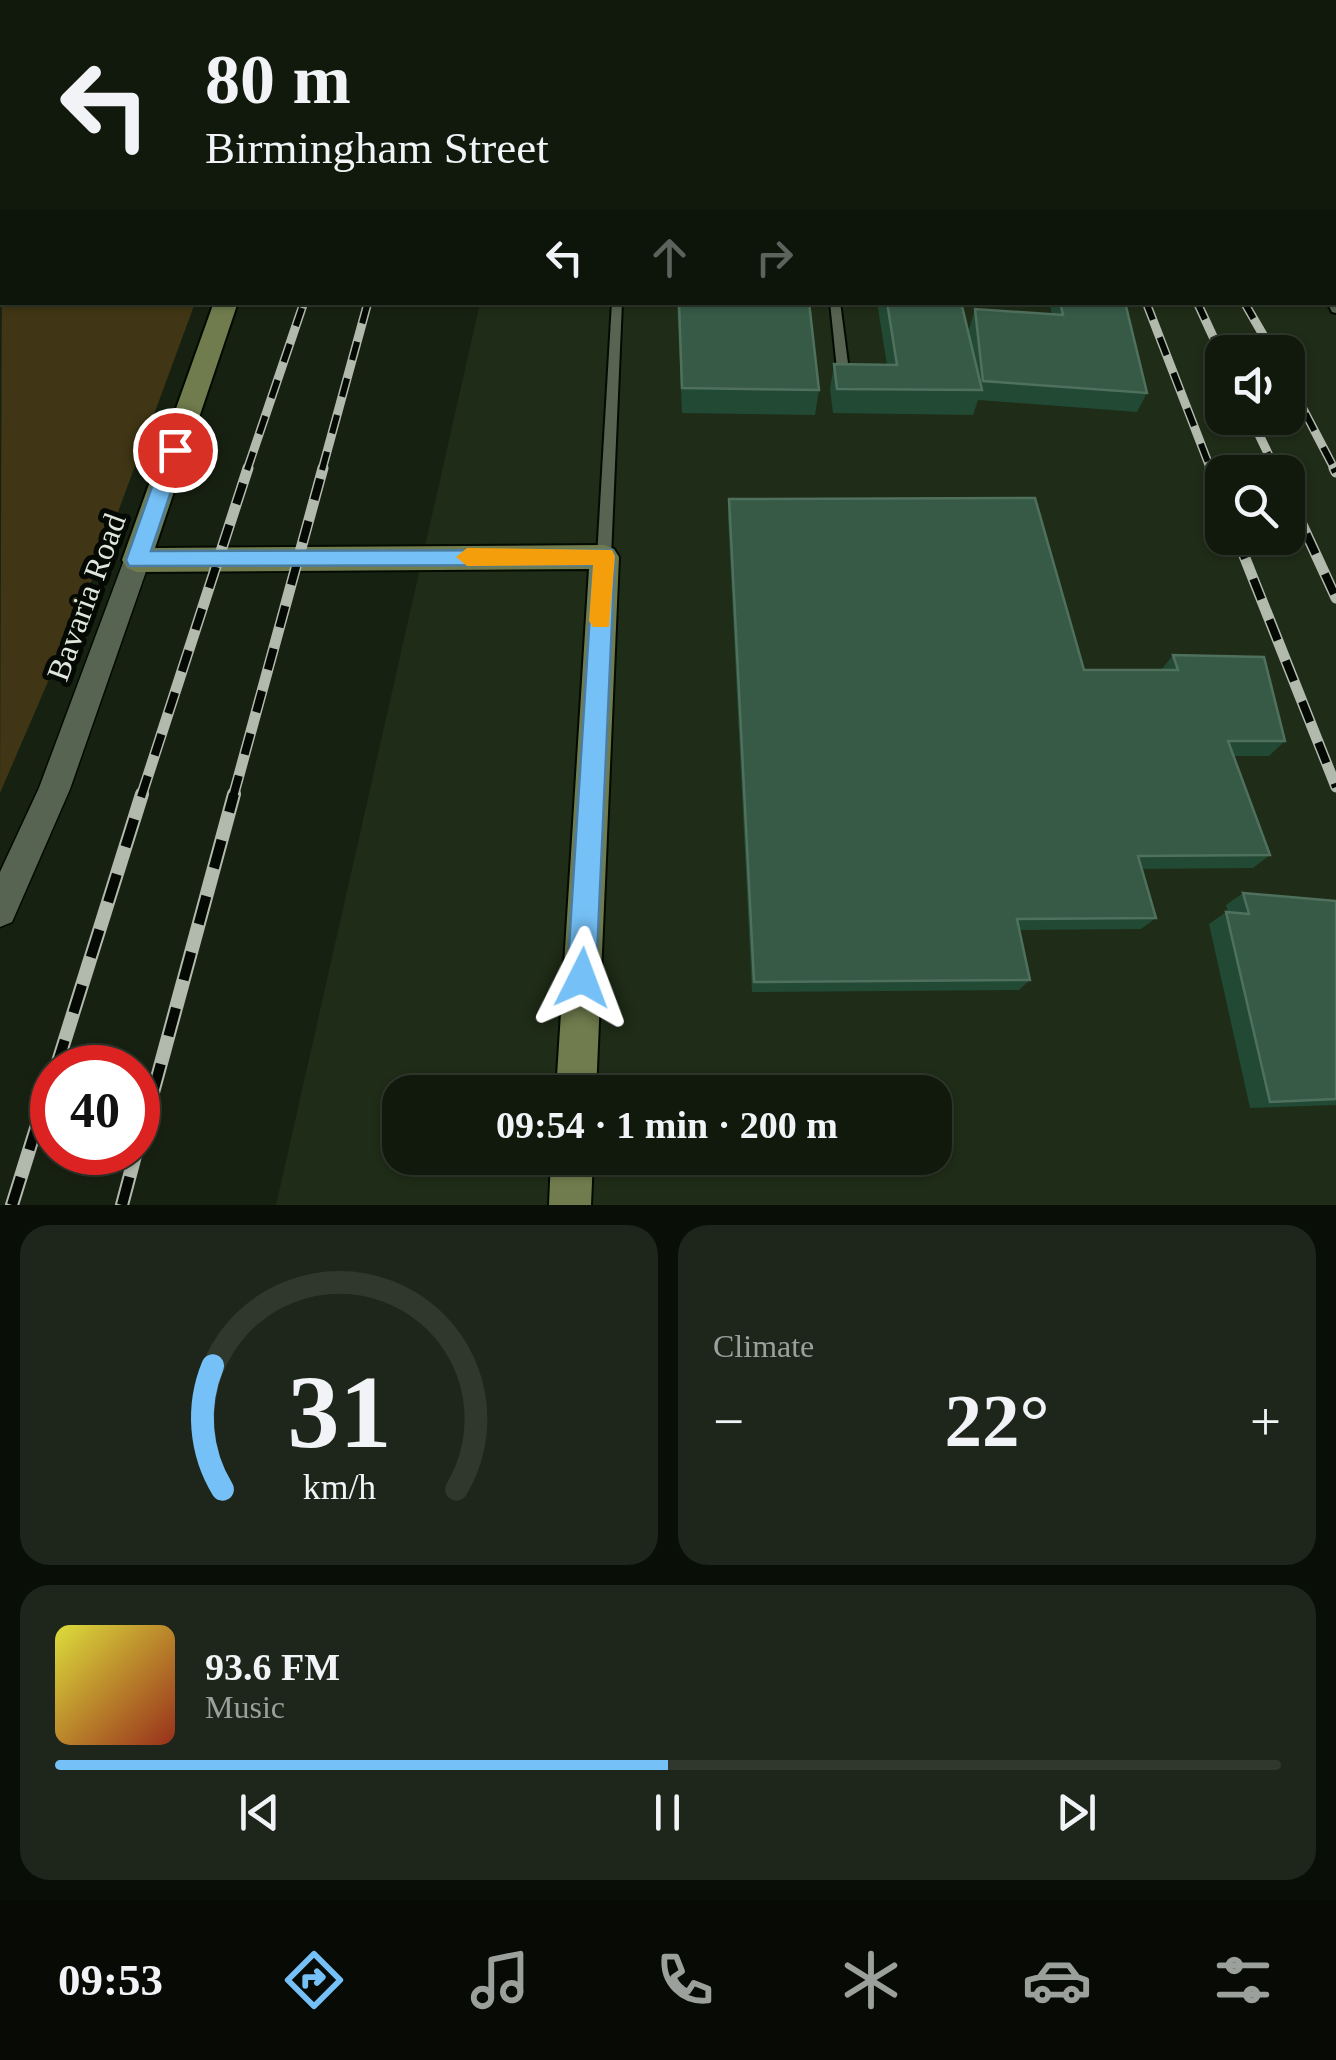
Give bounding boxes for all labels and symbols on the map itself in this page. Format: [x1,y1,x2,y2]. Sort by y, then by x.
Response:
pin [133,408,218,493]
street label: Bavaria Road [39,509,133,685]
position arrow [530,926,634,1030]
speed limit sign: 40 [30,1045,160,1175]

